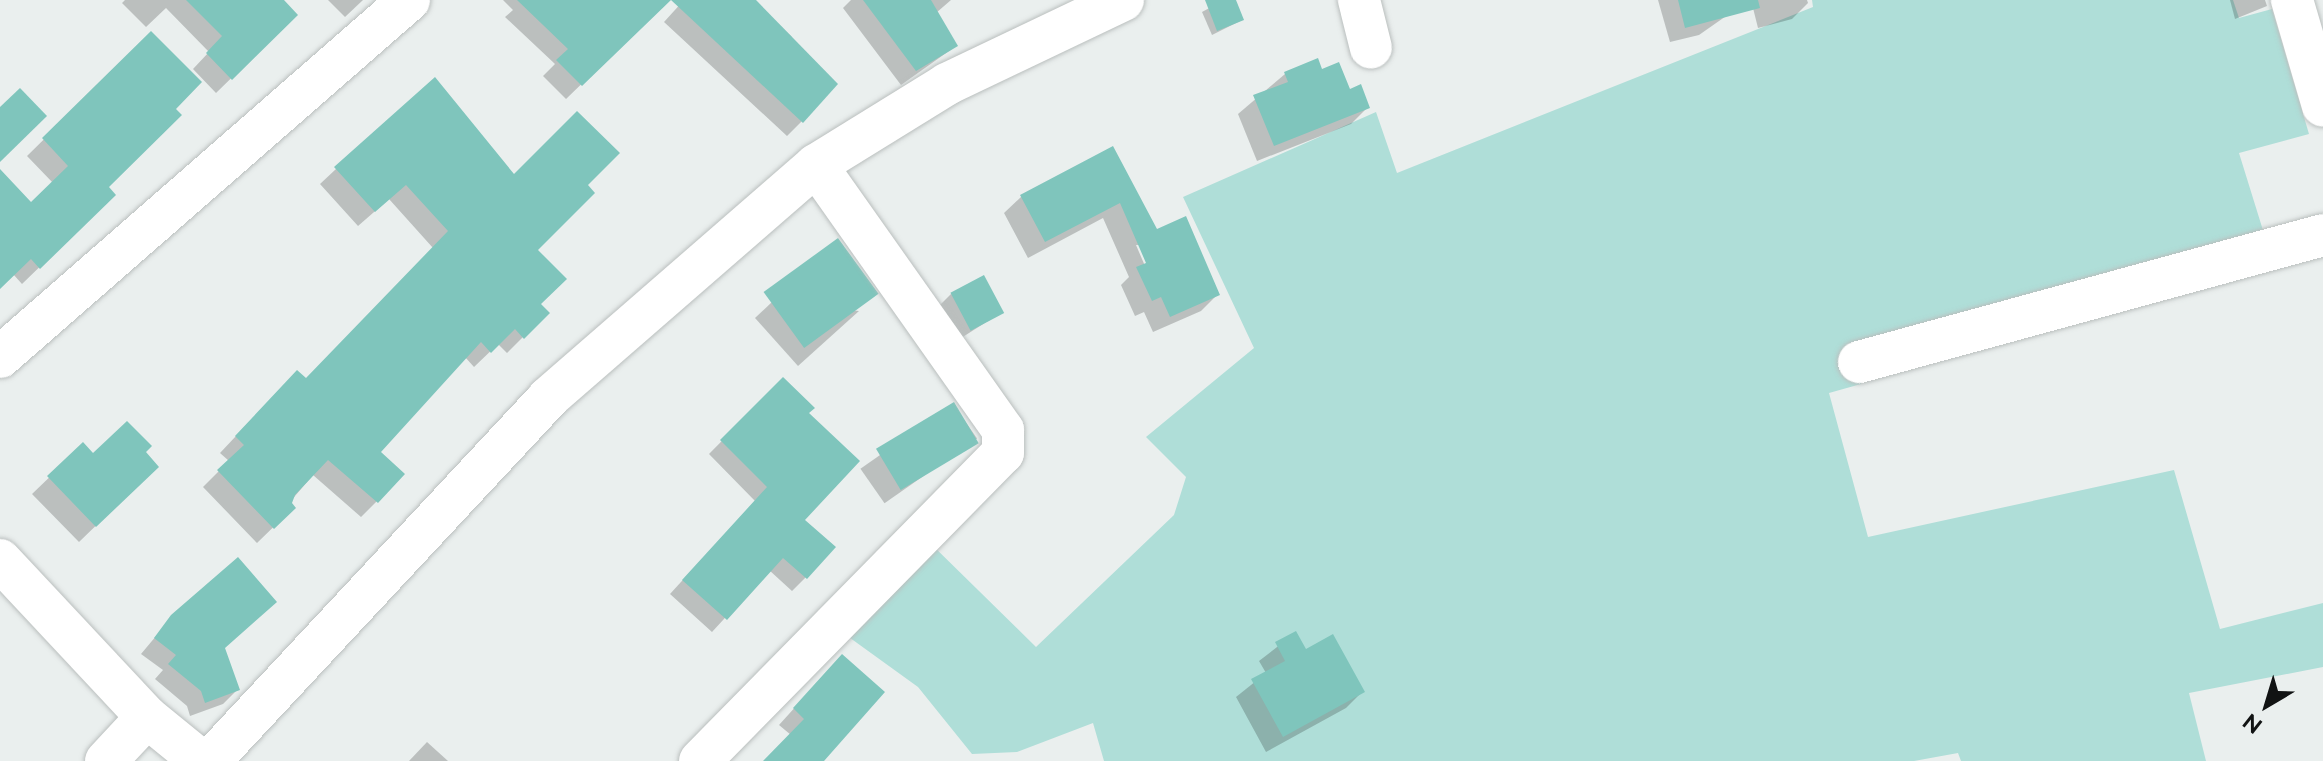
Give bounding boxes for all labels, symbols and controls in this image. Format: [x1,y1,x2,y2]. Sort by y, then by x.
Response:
north arrow [2227,665,2307,745]
text: N [2238,709,2267,739]

